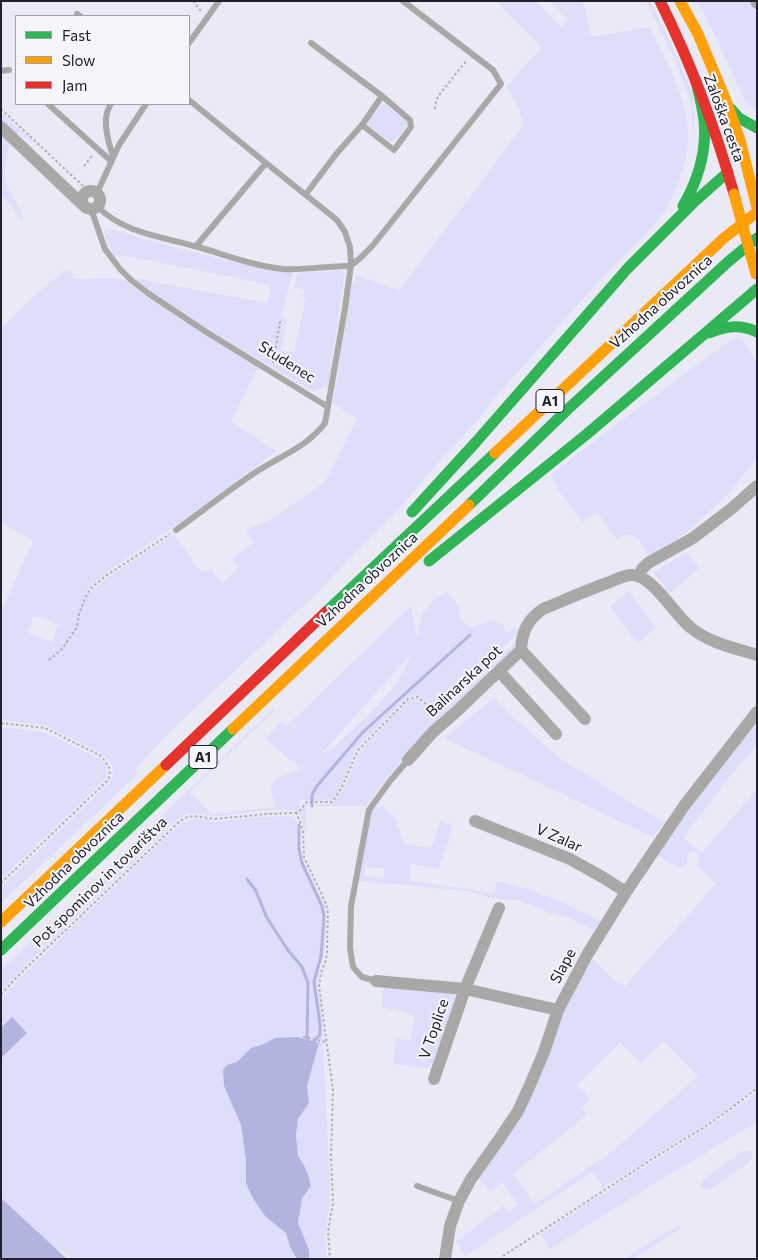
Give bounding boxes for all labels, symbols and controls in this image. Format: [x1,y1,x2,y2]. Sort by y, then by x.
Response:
legend [15,15,190,105]
text: Fast [62,26,91,44]
text: Slow [62,51,95,69]
street label: Zaloška cesta [700,72,748,164]
text: Jam [62,76,87,94]
street label: Vzhodna obvoznica [606,251,716,353]
street label: Studenec [255,337,319,387]
road number: A1 [536,390,564,412]
street label: Vzhodna obvoznica [313,528,421,632]
street label: Balinarska pot [422,641,506,721]
road number: A1 [189,746,217,769]
street label: Vzhodna obvoznica [20,808,128,912]
street label: Pot spominov in tovarištva [29,813,171,951]
street label: V Zalar [533,820,585,856]
street label: Slape [546,945,580,987]
street label: V Toplice [415,997,453,1061]

